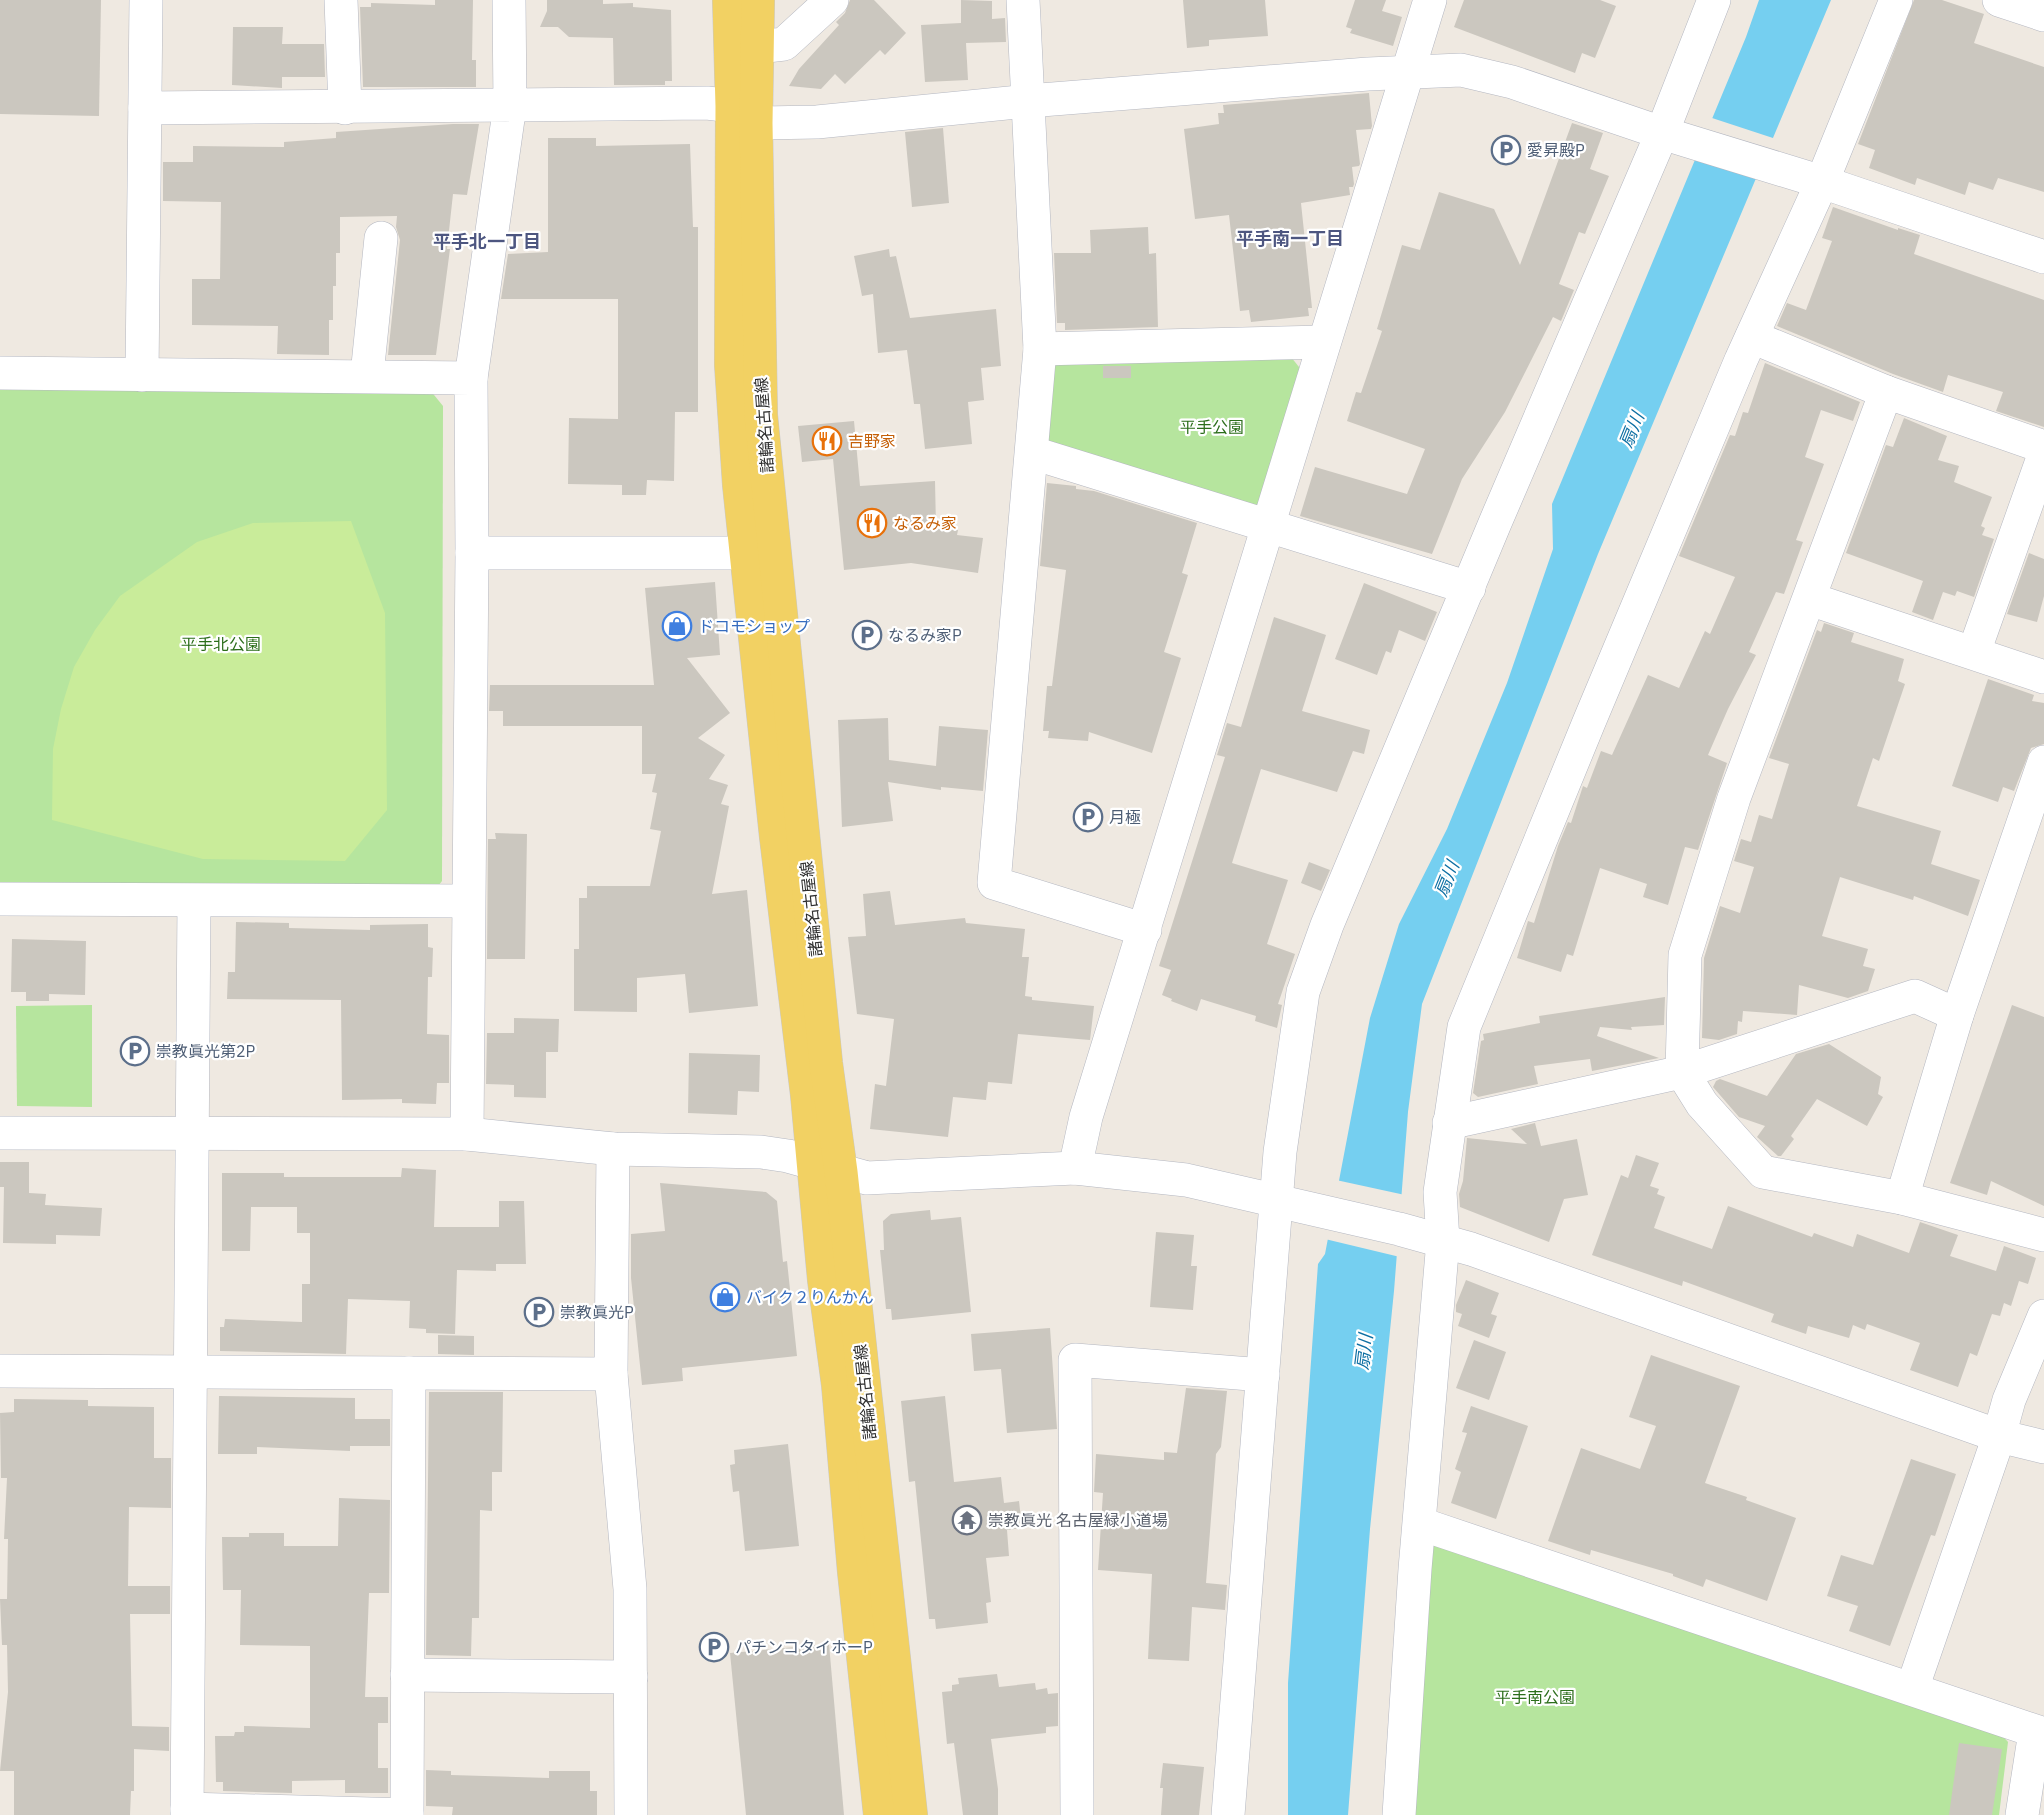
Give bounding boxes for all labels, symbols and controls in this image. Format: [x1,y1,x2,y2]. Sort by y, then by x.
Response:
parking icon: 愛昇殿P [1490,134,1522,166]
place label: 愛昇殿P [1527,140,1585,160]
district label: 平手南一丁目 [1236,227,1344,250]
district label: 平手北一丁目 [433,230,541,253]
street label: 諸輪名古屋線 [751,376,777,474]
water label: 扇川 [1614,407,1650,451]
park label: 平手公園 [1180,417,1244,437]
restaurant icon: 吉野家 [811,425,843,457]
place label: 吉野家 [848,431,896,451]
restaurant icon: なるみ家 [856,507,888,539]
place label: なるみ家 [893,513,957,533]
shop icon: ドコモショップ [661,610,693,642]
place label: ドコモショップ [698,616,810,636]
parking icon: なるみ家P [851,619,883,651]
place label: なるみ家P [888,625,962,645]
park label: 平手北公園 [181,634,261,654]
parking icon: 月極 [1072,801,1104,833]
place label: 月極 [1109,807,1141,827]
water label: 扇川 [1429,856,1465,900]
street label: 諸輪名古屋線 [796,860,826,958]
parking icon: 崇教眞光第2P [119,1035,151,1067]
place label: 崇教眞光第2P [156,1041,256,1061]
shop icon: バイク２りんかん [709,1281,741,1313]
place label: バイク２りんかん [746,1287,874,1307]
parking icon: 崇教眞光P [523,1296,555,1328]
place label: 崇教眞光P [560,1302,634,1322]
water label: 扇川 [1350,1331,1377,1371]
street label: 諸輪名古屋線 [850,1343,880,1441]
temple icon: 崇教眞光 名古屋緑小道場 [951,1504,983,1536]
place label: 崇教眞光 名古屋緑小道場 [988,1510,1168,1530]
parking icon: パチンコタイホーP [698,1631,730,1663]
place label: パチンコタイホーP [735,1637,873,1657]
park label: 平手南公園 [1495,1687,1575,1707]

